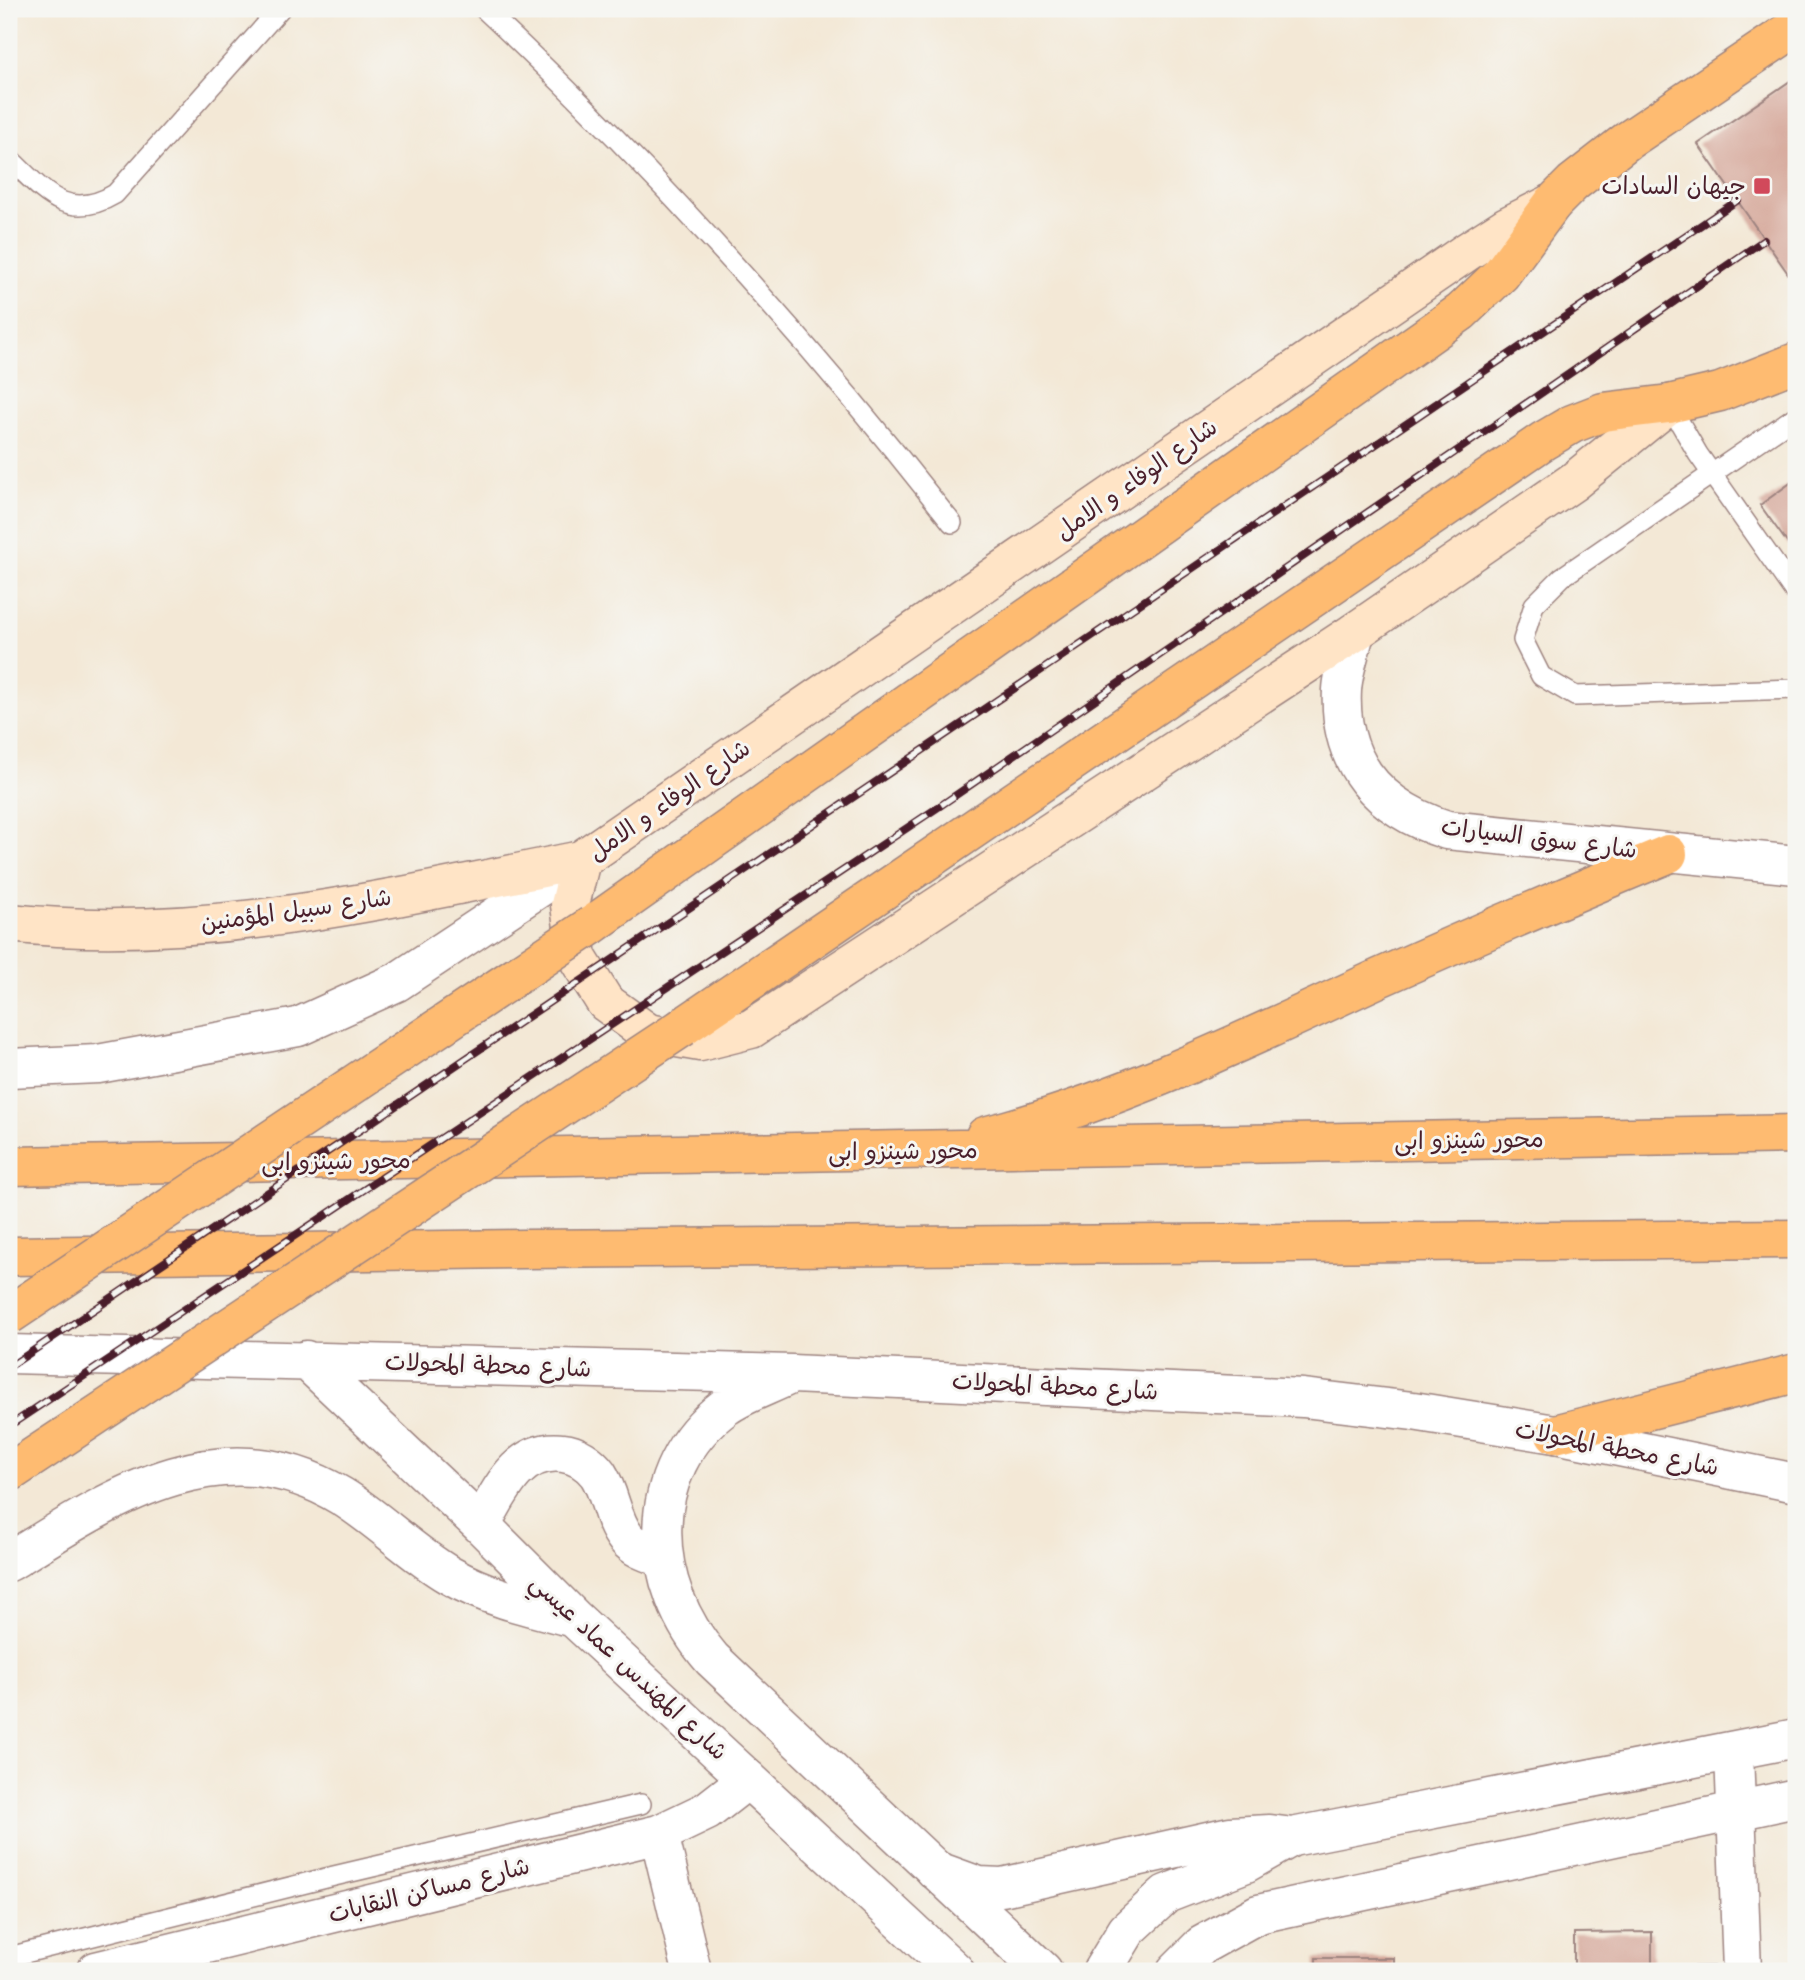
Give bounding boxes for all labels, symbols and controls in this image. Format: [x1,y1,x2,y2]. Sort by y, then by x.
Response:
place label: جيهان السادات [1601,172,1746,200]
marker: جيهان السادات [1752,176,1772,196]
street label: شارع الوفاء و الامل [1050,413,1224,548]
street label: شارع الوفاء و الامل [583,734,757,869]
street label: شارع سوق السيارات [1439,812,1639,867]
street label: شارع سبيل المؤمنين [199,883,394,940]
street label: محور شينزو ابى [1394,1125,1544,1156]
street label: محور شينزو ابى [828,1136,978,1167]
street label: محور شينزو ابى [261,1146,411,1177]
street label: شارع محطة المحولات [384,1347,592,1386]
street label: شارع محطة المحولات [951,1367,1159,1408]
street label: شارع محطة المحولات [1512,1415,1721,1484]
street label: شارع المهندس عماد عيسي [520,1568,733,1771]
street label: شارع مساكن النقابات [325,1851,533,1931]

